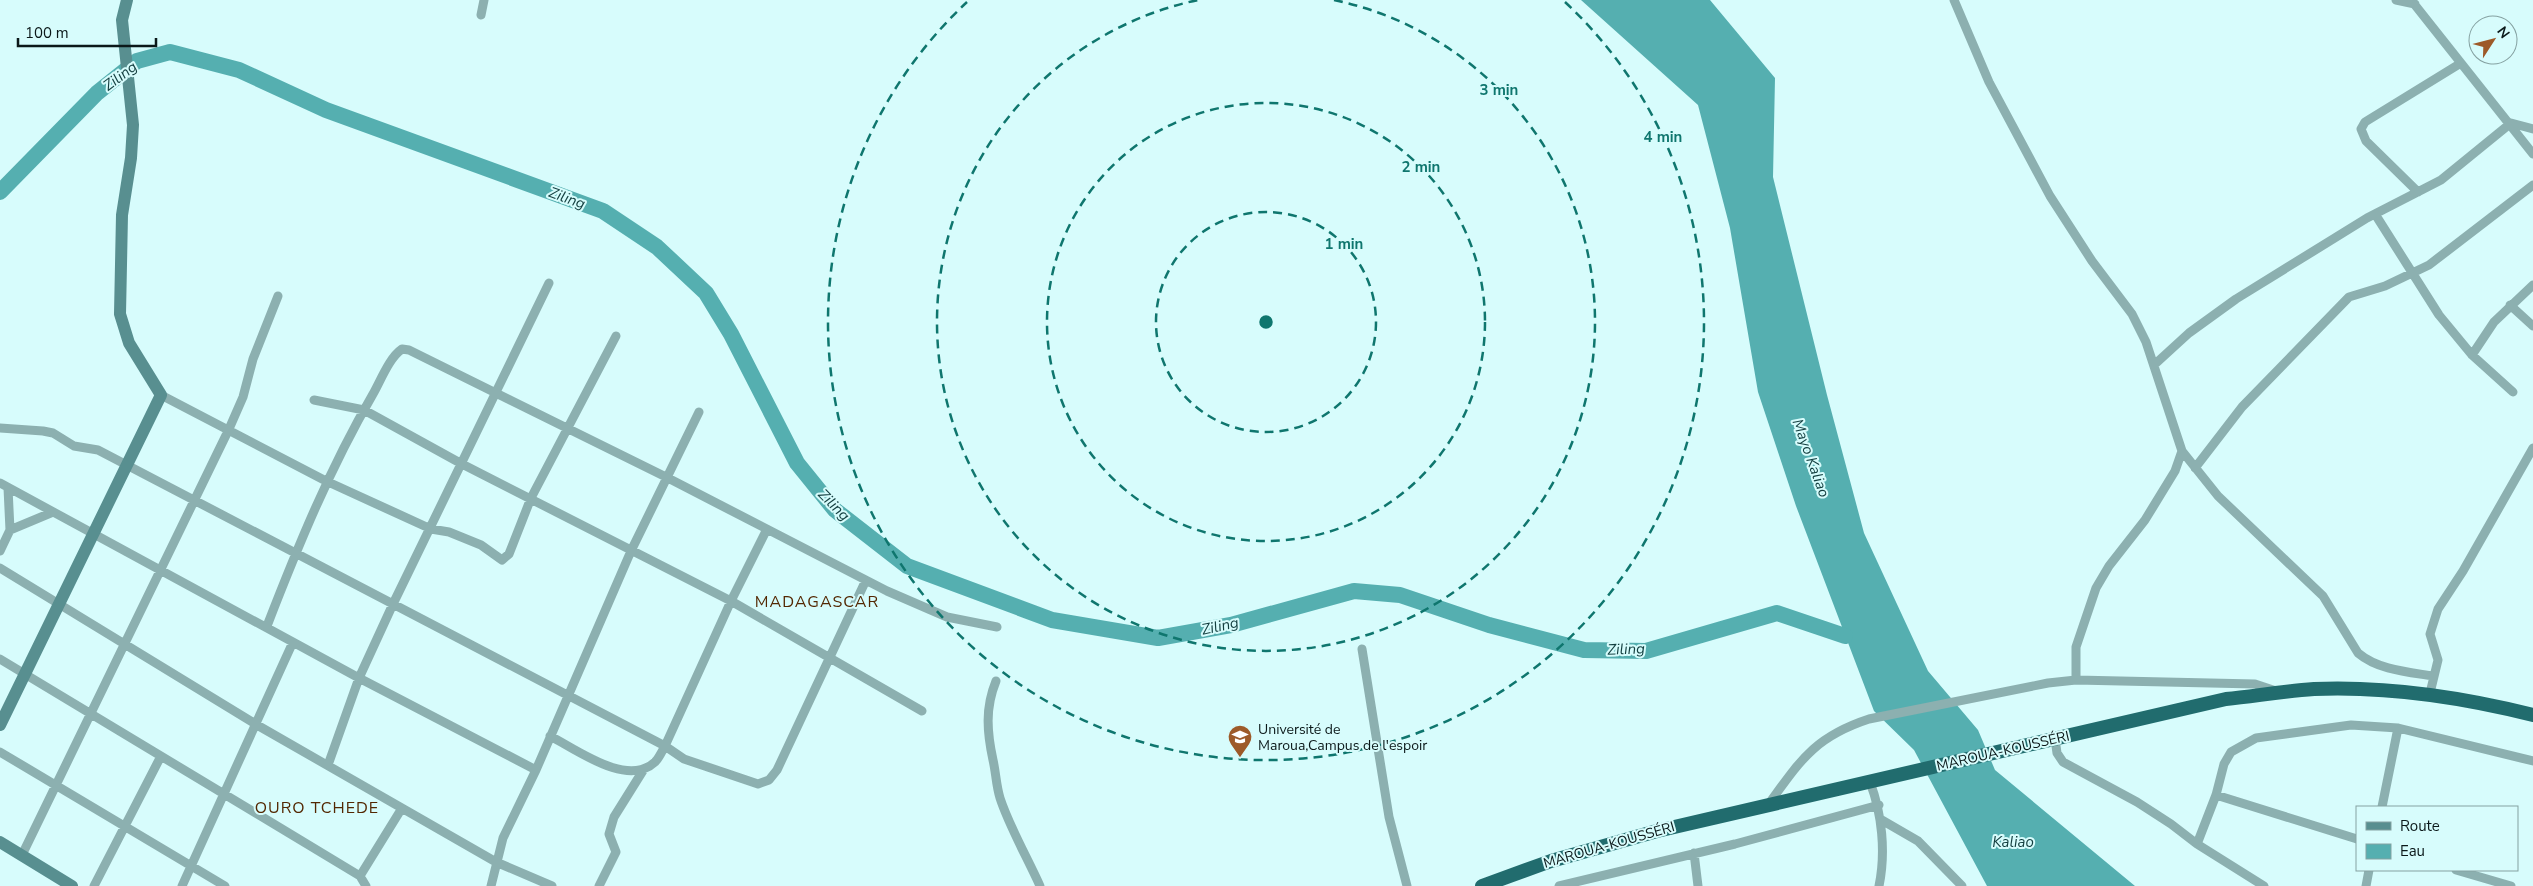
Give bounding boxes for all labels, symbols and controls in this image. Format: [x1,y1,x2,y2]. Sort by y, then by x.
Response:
scale bar [18,15,155,47]
north arrow [2468,15,2518,65]
text: 100 m [25,23,69,43]
text: N [2492,23,2514,42]
water label: Ziling [99,57,141,95]
text: 3 min [1480,80,1518,100]
text: 4 min [1644,127,1682,147]
text: 2 min [1402,157,1440,177]
water label: Ziling [546,182,588,214]
text: 1 min [1325,234,1363,254]
centre of rings [1257,313,1275,331]
water label: Mayo Kaliao [1788,416,1834,500]
water label: Ziling [814,485,854,525]
district label: MADAGASCAR [755,591,879,613]
water label: Ziling [1200,612,1241,640]
water label: Ziling [1607,638,1645,660]
place label: Université de Maroua,Campus de l'espoir [1258,720,1427,755]
school or university icon: Université de Maroua,Campus de l'espoir [1227,724,1253,758]
street label: MAROUA-KOUSSÉRI [1935,726,2071,776]
district label: OURO TCHEDE [255,797,379,819]
legend [2356,806,2518,871]
text: Route [2400,816,2440,836]
street label: MAROUA-KOUSSÉRI [1541,817,1677,873]
water label: Kaliao [1992,832,2034,852]
text: Eau [2400,841,2425,861]

